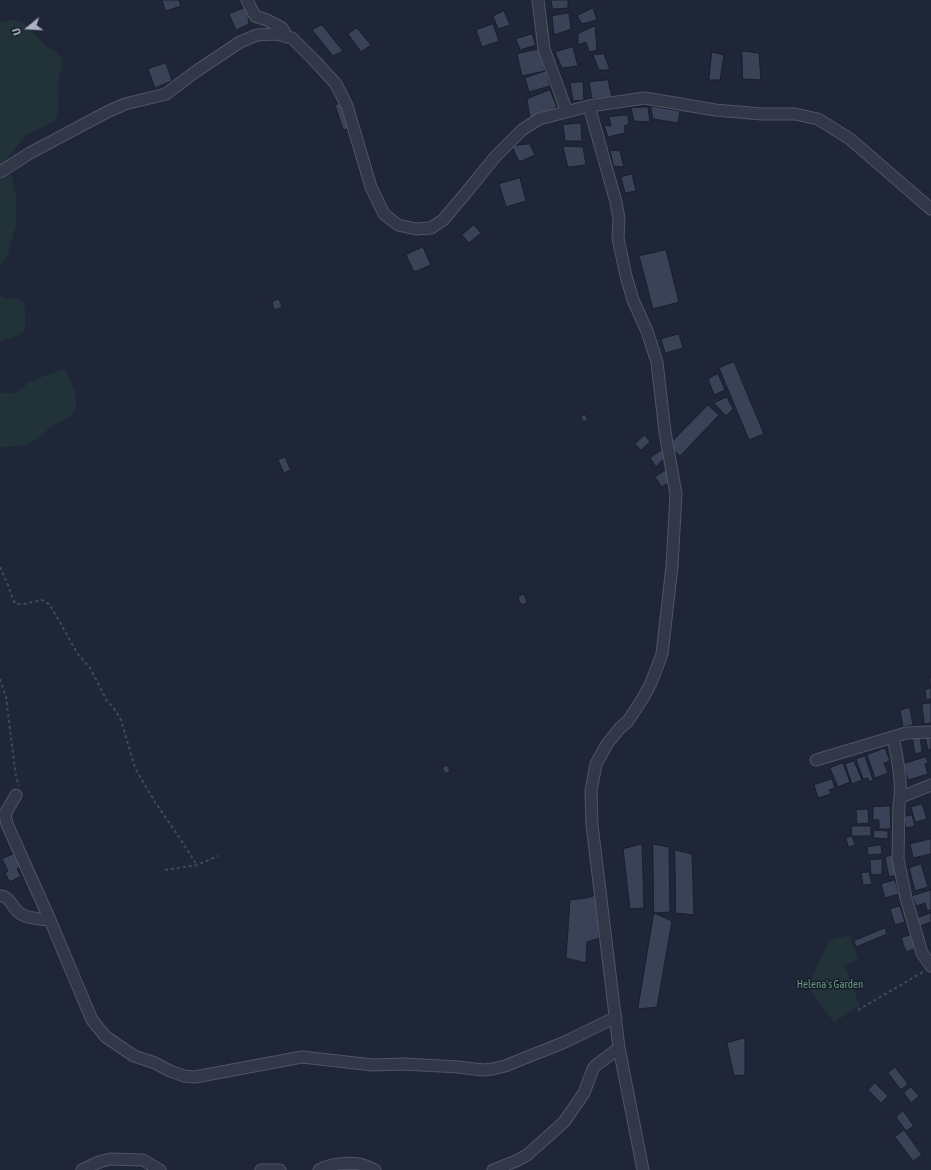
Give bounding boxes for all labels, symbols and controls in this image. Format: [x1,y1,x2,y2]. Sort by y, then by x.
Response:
north arrow [8,8,48,48]
text: U [10,27,23,37]
park label: Helena's Garden [797,978,863,992]

